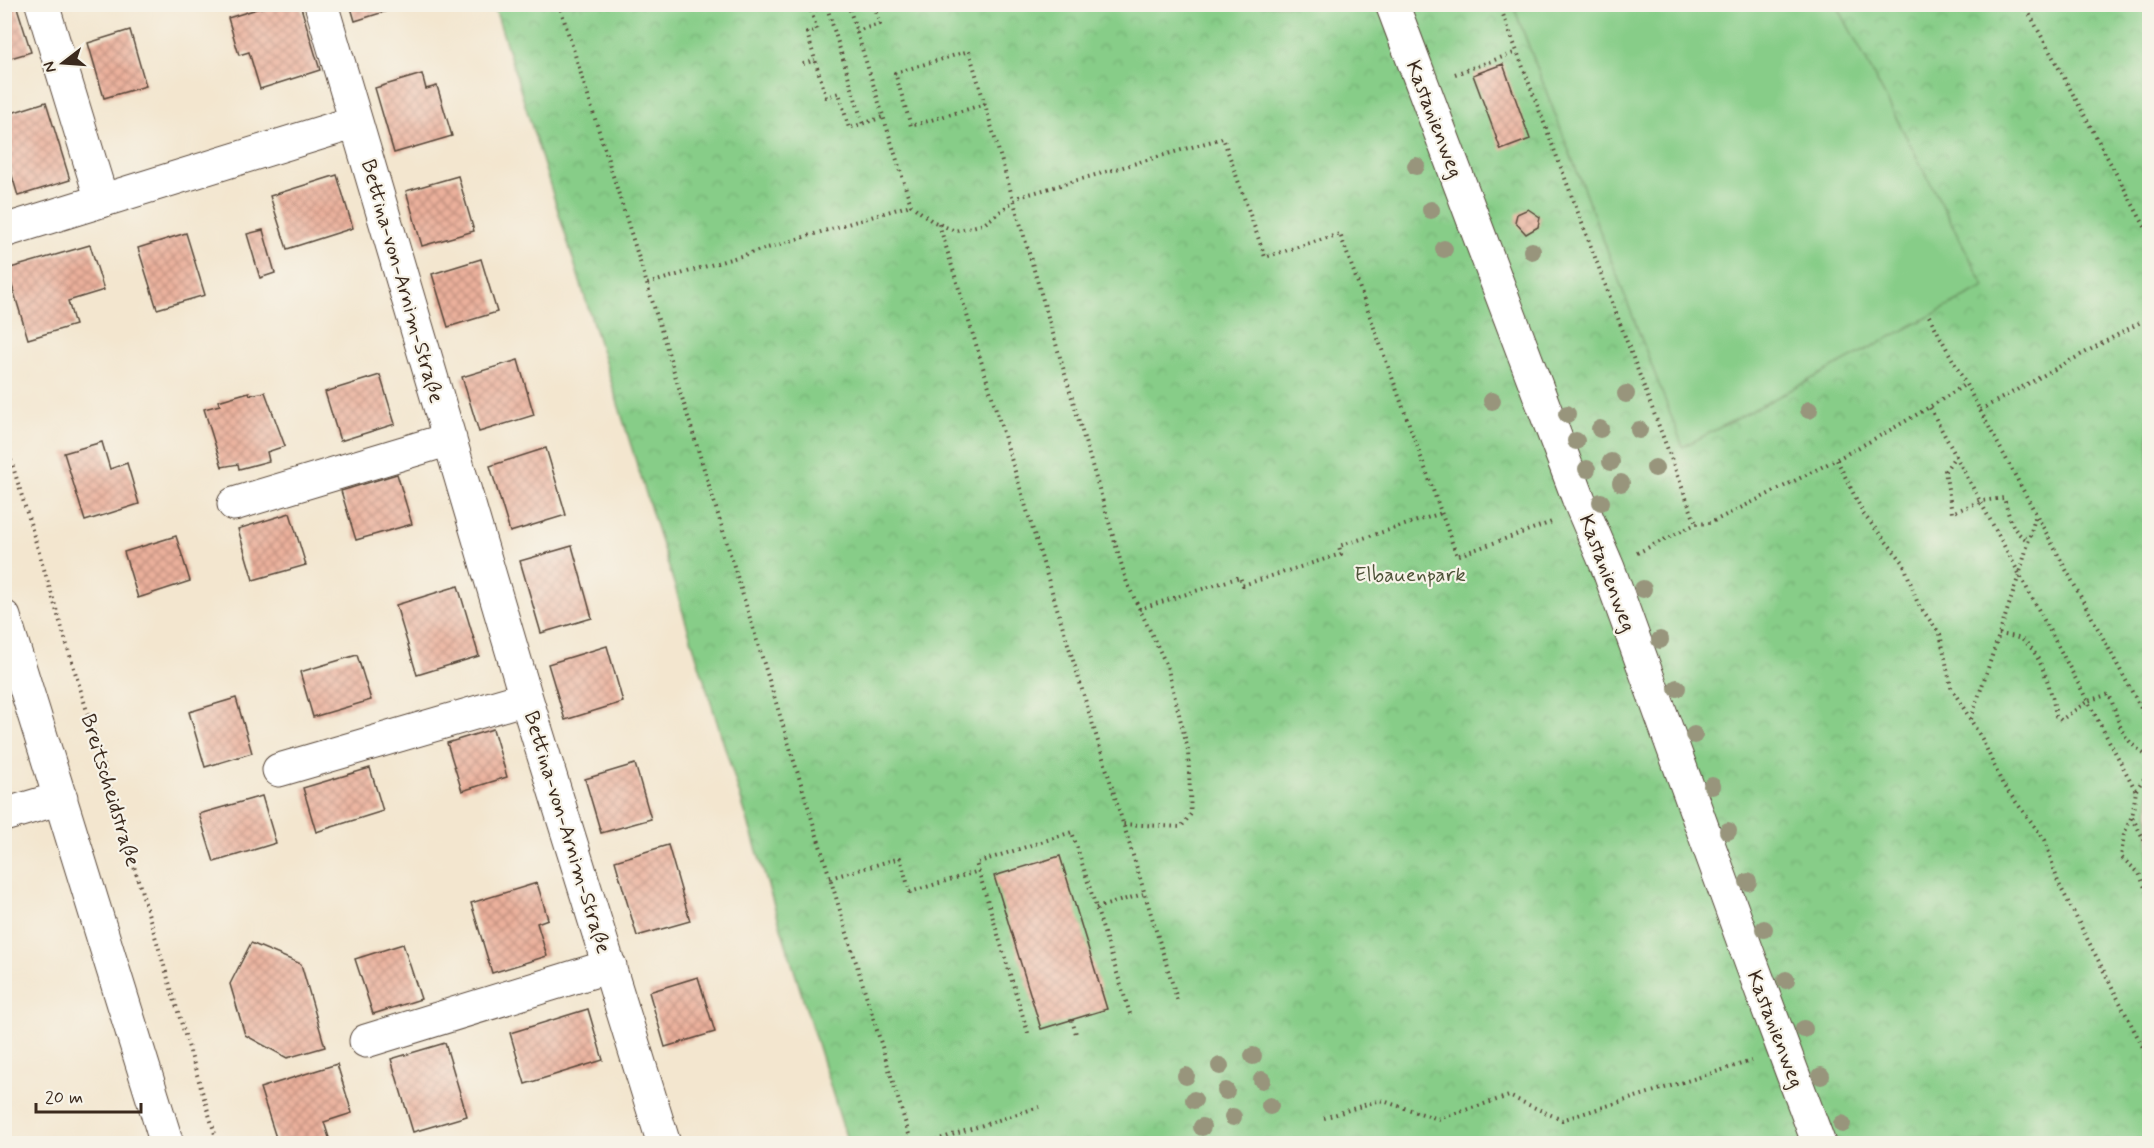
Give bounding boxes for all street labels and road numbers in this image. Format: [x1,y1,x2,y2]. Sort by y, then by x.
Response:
street label: Kastanienweg [1399,57,1469,182]
street label: Bettina-von-Arnim-Straße [354,156,450,406]
street label: Kastanienweg [1572,511,1642,636]
street label: Bettina-von-Arnim-Straße [517,708,617,957]
street label: Breitscheidstraße [74,711,147,870]
street label: Kastanienweg [1740,967,1810,1092]

